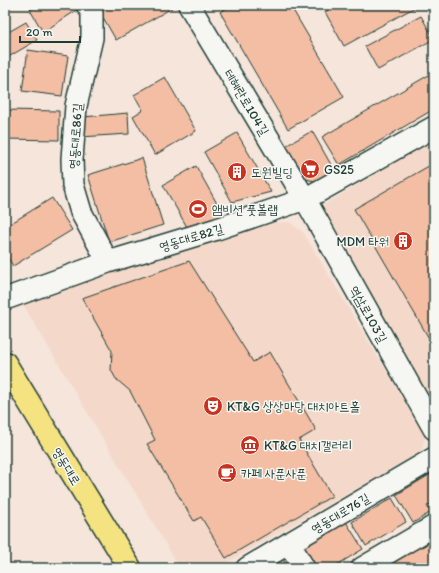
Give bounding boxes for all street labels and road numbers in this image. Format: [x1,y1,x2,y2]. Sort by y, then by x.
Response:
street label: 테헤란로104길 [221,67,272,138]
street label: 영동대로86길 [66,102,85,170]
street label: 영동대로82길 [157,221,225,254]
street label: 역삼로103길 [347,283,390,345]
street label: 영동대로 [49,444,84,488]
street label: 영동대로76길 [308,490,372,537]

